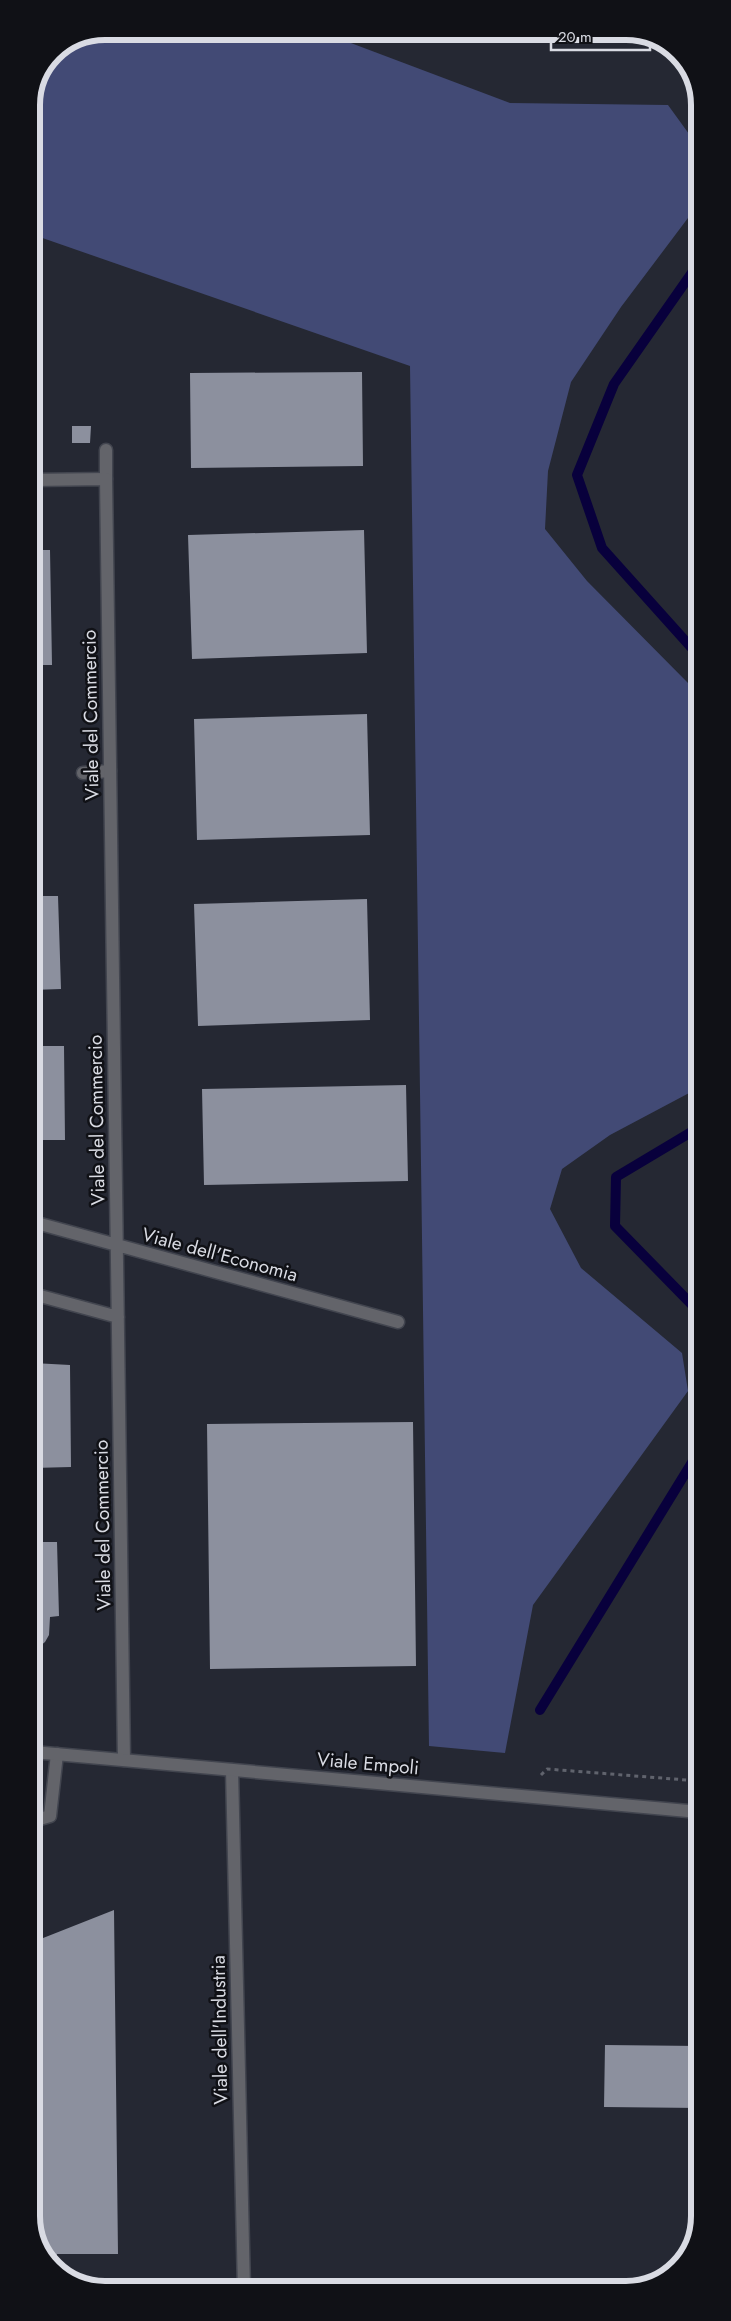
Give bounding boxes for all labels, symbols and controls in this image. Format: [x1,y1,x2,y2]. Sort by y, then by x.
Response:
scale bar [551,20,650,52]
text: 20 m [558,26,592,48]
street label: Viale del Commercio [76,629,105,801]
street label: Viale del Commercio [82,1034,111,1206]
street label: Viale dell'Economia [139,1221,301,1288]
street label: Viale del Commercio [88,1439,117,1611]
street label: Viale Empoli [316,1746,420,1781]
street label: Viale dell'Industria [205,1955,234,2105]

